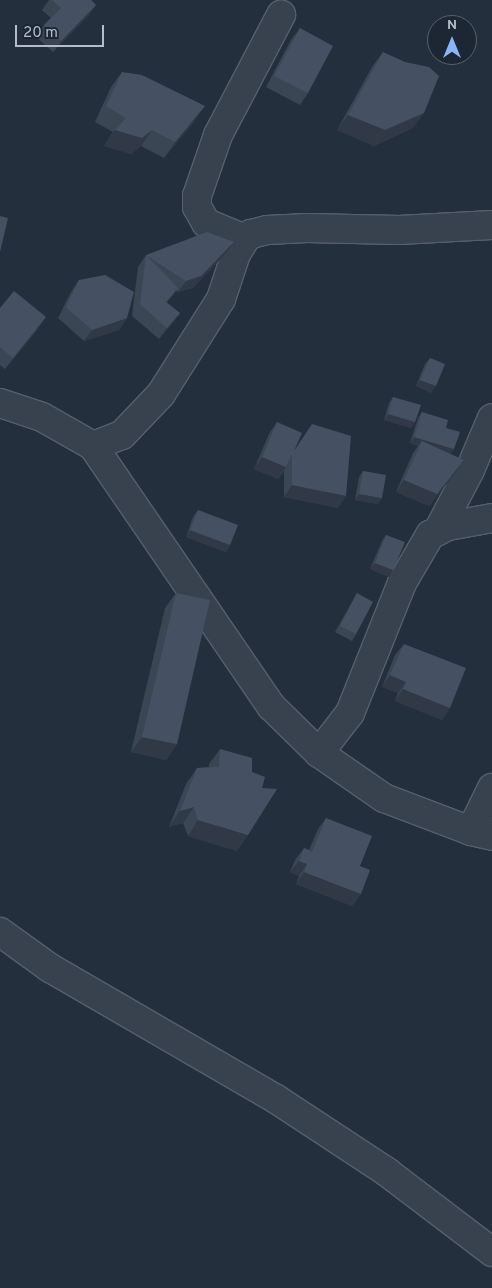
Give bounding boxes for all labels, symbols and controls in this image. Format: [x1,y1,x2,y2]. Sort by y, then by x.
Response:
scale bar [18,15,106,47]
north arrow [427,15,477,65]
text: N [447,17,457,34]
text: 20 m [23,24,58,43]

